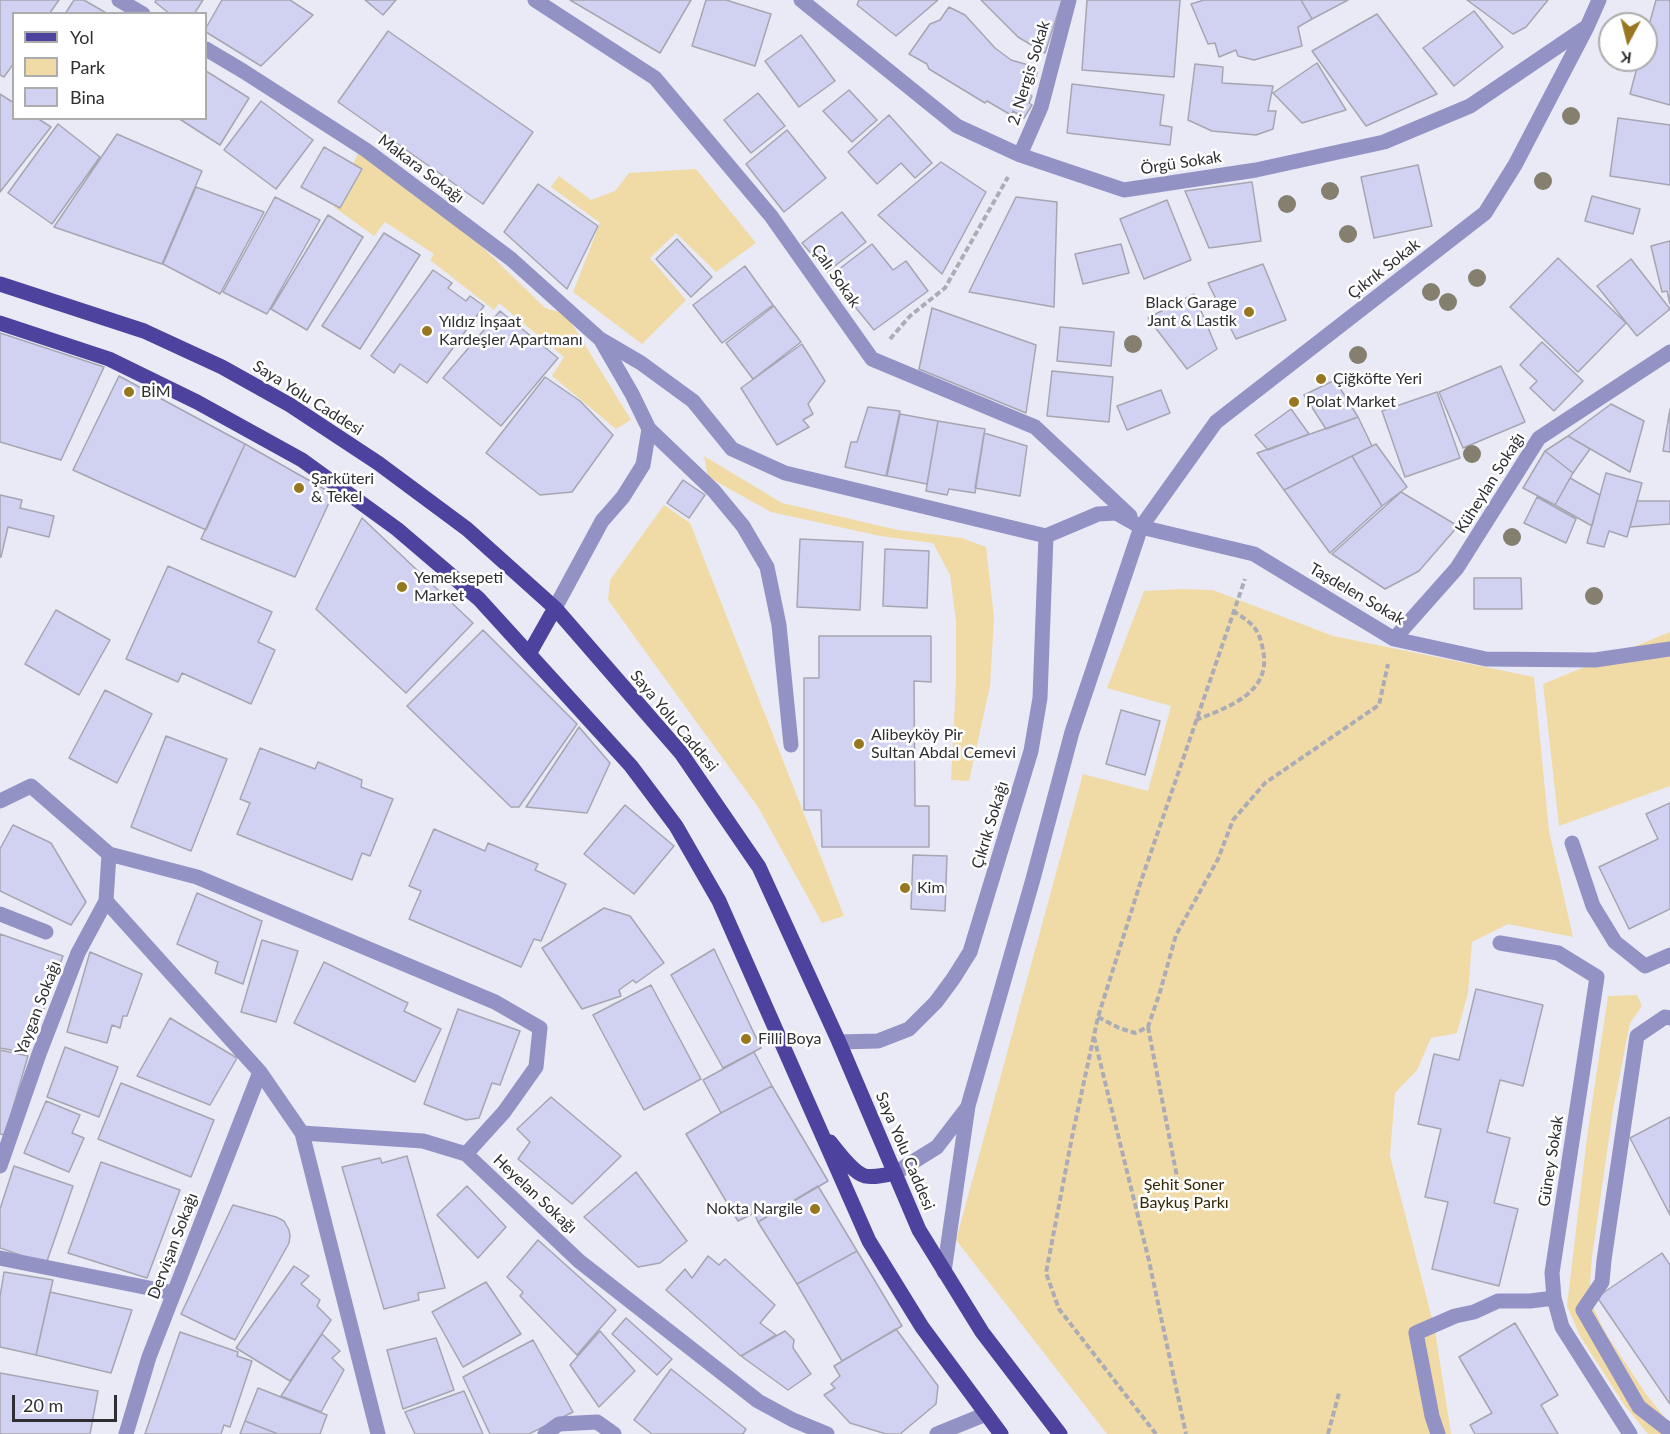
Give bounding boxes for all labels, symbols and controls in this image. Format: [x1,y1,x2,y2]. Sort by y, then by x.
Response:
legend [12,12,207,120]
north arrow [1598,12,1658,72]
street label: 2. Nergis Sokak [1004,18,1054,128]
text: Yol [70,26,94,48]
text: K [1619,48,1633,68]
text: Park [70,56,105,78]
text: Bina [70,86,105,108]
street label: Makara Sokağı [374,131,468,207]
street label: Örgü Sokak [1139,147,1223,179]
street label: Çıkrık Sokak [1344,235,1424,303]
street label: Çalı Sokak [807,241,865,311]
place label: Black Garage Jant & Lastik [1145,293,1237,331]
marker: Black Garage Jant & Lastik [1242,305,1256,319]
place label: Yıldız İnşaat Kardeşler Apartmanı [439,312,583,350]
marker: Yıldız İnşaat Kardeşler Apartmanı [420,324,434,338]
street label: Saya Yolu Caddesi [249,356,367,440]
place label: Çiğköfte Yeri [1333,369,1422,389]
marker: Çiğköfte Yeri [1314,372,1328,386]
place label: BİM [141,382,171,402]
marker: BİM [122,385,136,399]
place label: Polat Market [1306,392,1396,412]
marker: Polat Market [1287,395,1301,409]
street label: Küheylan Sokağı [1451,429,1529,537]
place label: Şarküteri & Tekel [311,469,374,507]
marker: Şarküteri & Tekel [292,481,306,495]
street label: Taşdelen Sokak [1306,559,1408,629]
place label: Yemeksepeti Market [414,568,503,606]
marker: Yemeksepeti Market [395,580,409,594]
street label: Saya Yolu Caddesi [626,666,722,776]
place label: Alibeyköy Pir Sultan Abdal Cemevi [871,725,1016,763]
marker: Alibeyköy Pir Sultan Abdal Cemevi [852,737,866,751]
street label: Çıkrık Sokağı [968,779,1012,871]
place label: Kim [917,878,945,898]
marker: Kim [898,881,912,895]
street label: Yaygan Sokağı [11,958,65,1058]
place label: Filli Boya [758,1029,821,1049]
marker: Filli Boya [739,1032,753,1046]
street label: Saya Yolu Caddesi [871,1089,939,1213]
street label: Güney Sokak [1534,1114,1568,1208]
street label: Heyelan Sokağı [489,1150,581,1238]
park label: Şehit Soner Baykuş Parkı [1139,1175,1229,1213]
street label: Dervişan Sokağı [144,1190,202,1302]
place label: Nokta Nargile [706,1199,803,1219]
marker: Nokta Nargile [808,1202,822,1216]
scale bar [15,1383,120,1421]
text: 20 m [23,1394,63,1416]

